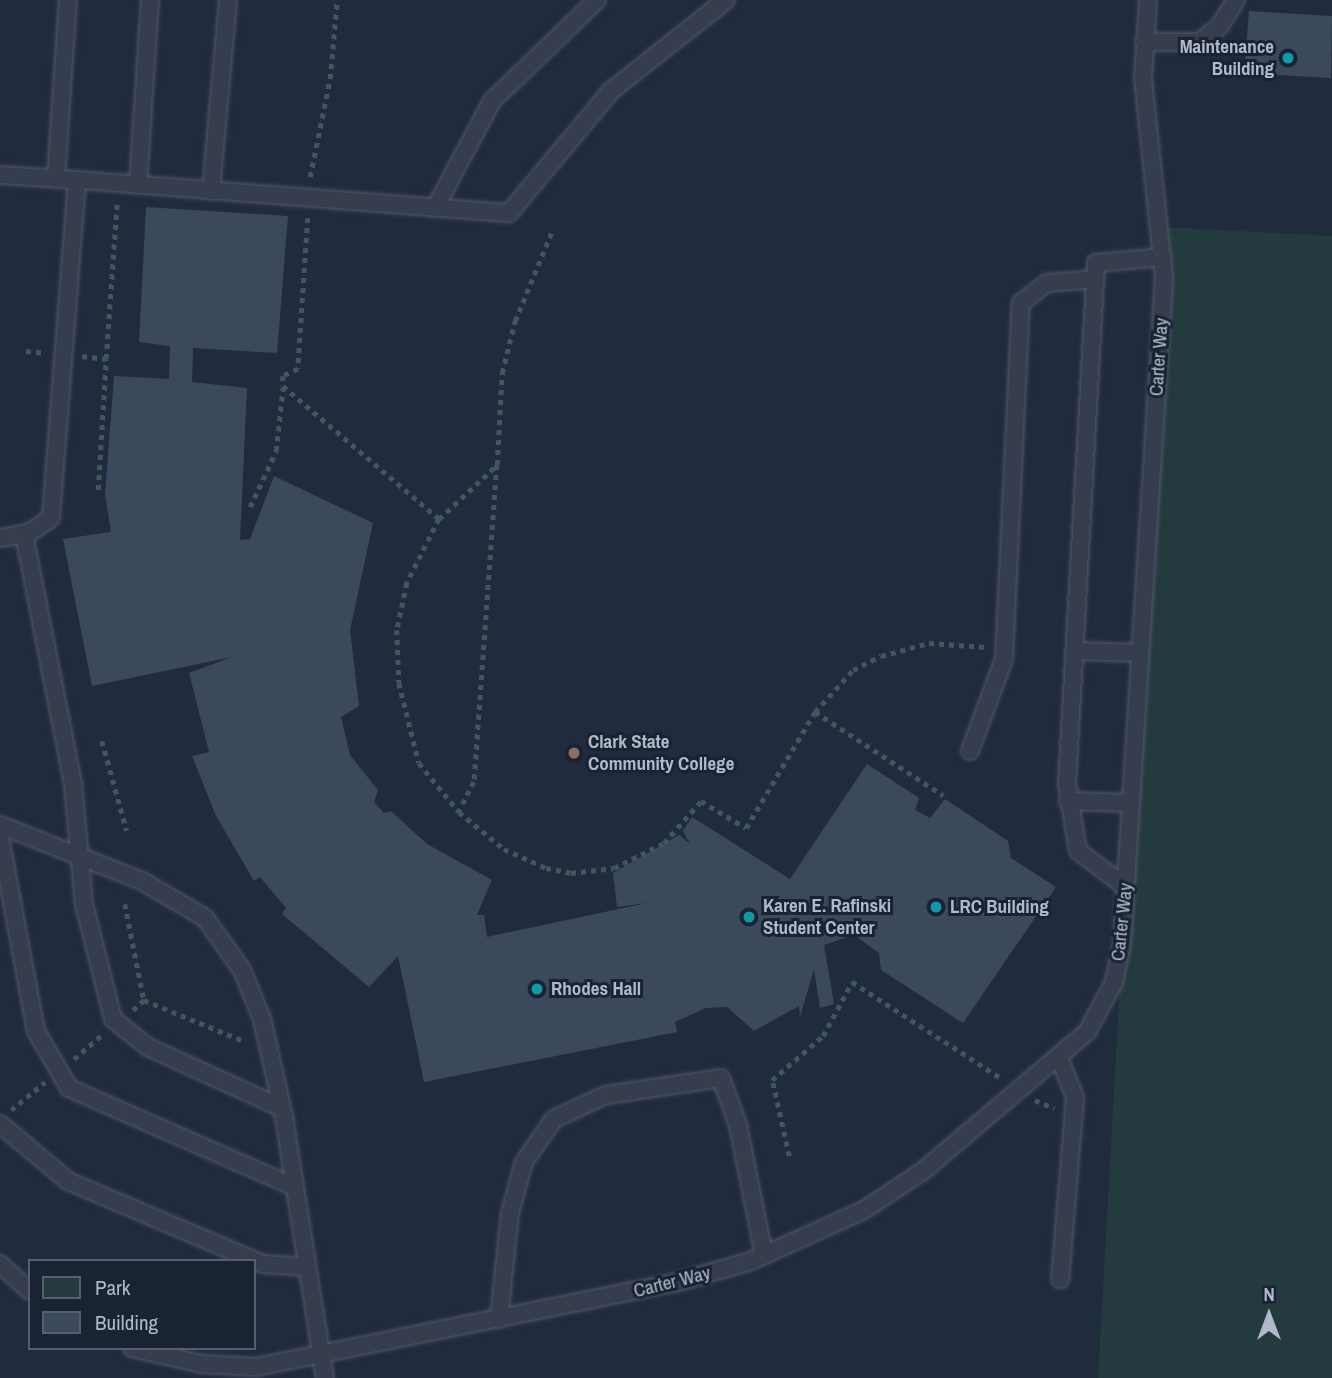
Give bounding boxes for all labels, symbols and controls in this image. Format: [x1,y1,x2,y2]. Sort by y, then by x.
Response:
place label: Maintenance Building [1180,36,1274,80]
marker: Maintenance Building [1280,50,1296,66]
street label: Carter Way [1145,317,1173,397]
place label: Clark State Community College [588,731,734,775]
marker: Clark State Community College [566,745,582,761]
street label: Carter Way [1107,882,1137,962]
place label: Karen E. Rafinski Student Center [763,895,891,939]
place label: LRC Building [950,896,1049,918]
marker: LRC Building [928,899,944,915]
marker: Karen E. Rafinski Student Center [741,909,757,925]
place label: Rhodes Hall [551,978,641,1000]
marker: Rhodes Hall [529,981,545,997]
legend [28,1259,256,1350]
street label: Carter Way [631,1261,713,1303]
text: Park [95,1273,130,1302]
north arrow [1234,1280,1304,1350]
text: N [1263,1281,1275,1307]
text: Building [95,1308,158,1337]

